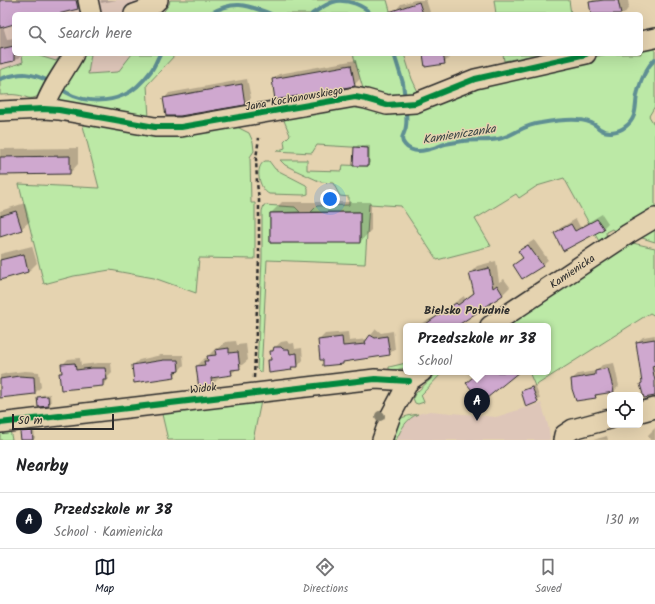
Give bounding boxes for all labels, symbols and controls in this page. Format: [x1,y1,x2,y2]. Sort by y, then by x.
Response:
search box [12,12,643,56]
text: Search here [58,22,132,46]
icon: search [26,23,48,45]
street label: Jana Kochanowskiego [244,82,345,116]
water label: Kamieniczanka [421,119,498,150]
your location [320,189,340,209]
street label: Kamienicka [546,250,599,294]
district label: Bielsko Południe [424,301,510,320]
popup [403,323,551,375]
text: Przedszkole nr 38 [418,327,536,351]
text: School [418,351,452,372]
street label: Widok [189,378,218,400]
pin: A [464,388,490,421]
map controls [607,392,643,428]
button: locate [607,392,643,428]
scale bar [12,412,114,431]
text: 50 m [18,412,43,430]
text: Nearby [16,453,68,480]
text: Przedszkole nr 38 [54,498,172,522]
text: A [25,510,33,531]
text: 130 m [605,510,639,531]
text: School · Kamienicka [54,522,163,543]
tab: Map [94,556,116,598]
tab: Directions [303,556,348,598]
tab: Saved [535,556,561,598]

